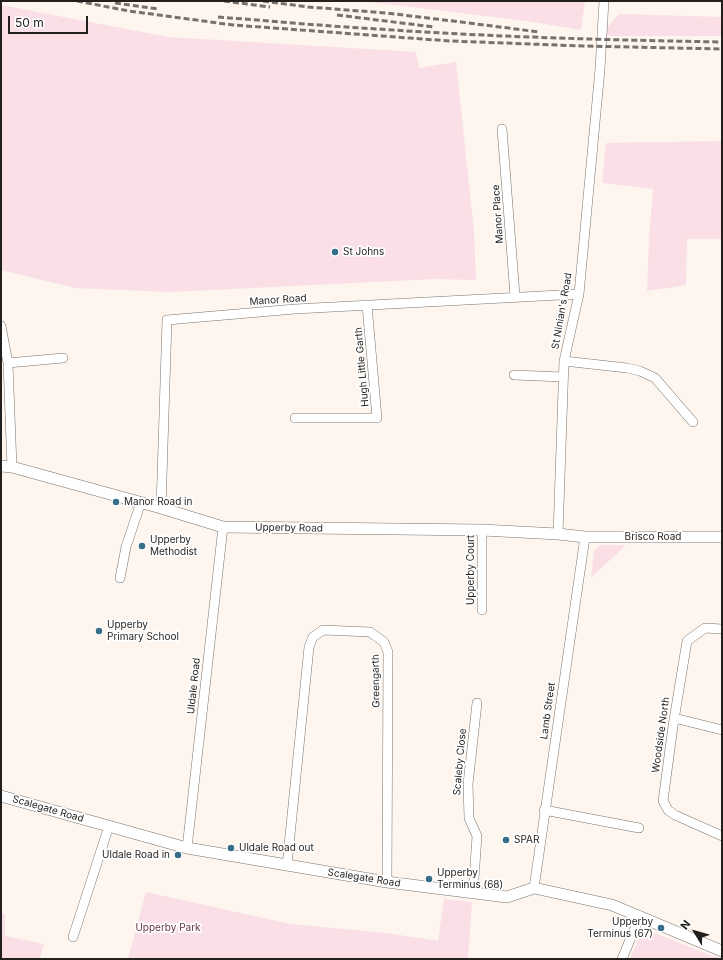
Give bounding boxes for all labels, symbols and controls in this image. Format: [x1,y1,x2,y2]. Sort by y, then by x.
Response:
scale bar [10,8,90,34]
text: 50 m [15,15,44,30]
street label: Manor Place [490,184,506,244]
place label: St Johns [343,246,384,258]
marker: St Johns [330,247,340,257]
street label: St Ninian's Road [549,272,575,350]
street label: Manor Road [249,292,307,308]
street label: Hugh Little Garth [353,327,371,407]
place label: Manor Road in [124,496,192,508]
marker: Manor Road in [111,497,121,507]
street label: Upperby Road [255,521,323,535]
street label: Brisco Road [625,531,681,543]
place label: Upperby Methodist [150,534,197,558]
street label: Upperby Court [465,535,477,605]
marker: Upperby Methodist [137,541,147,551]
place label: Upperby Primary School [107,619,179,642]
marker: Upperby Primary School [94,626,104,636]
street label: Greengarth [370,654,382,708]
street label: Uldale Road [185,657,203,715]
street label: Lamb Street [538,682,558,740]
street label: Woodside North [650,696,672,774]
street label: Scaleby Close [451,728,469,796]
street label: Scalegate Road [11,793,85,825]
place label: SPAR [514,834,539,846]
marker: SPAR [501,835,511,845]
place label: Uldale Road out [239,842,314,854]
marker: Uldale Road out [226,843,236,853]
place label: Uldale Road in [102,849,170,861]
marker: Uldale Road in [173,850,183,860]
street label: Scalegate Road [327,866,401,890]
place label: Upperby Terminus (68) [437,867,503,890]
marker: Upperby Terminus (68) [424,874,434,884]
north arrow [675,912,715,952]
place label: Upperby Terminus (67) [587,916,653,940]
text: N [677,917,694,932]
park label: Upperby Park [135,922,201,934]
marker: Upperby Terminus (67) [656,923,666,933]

